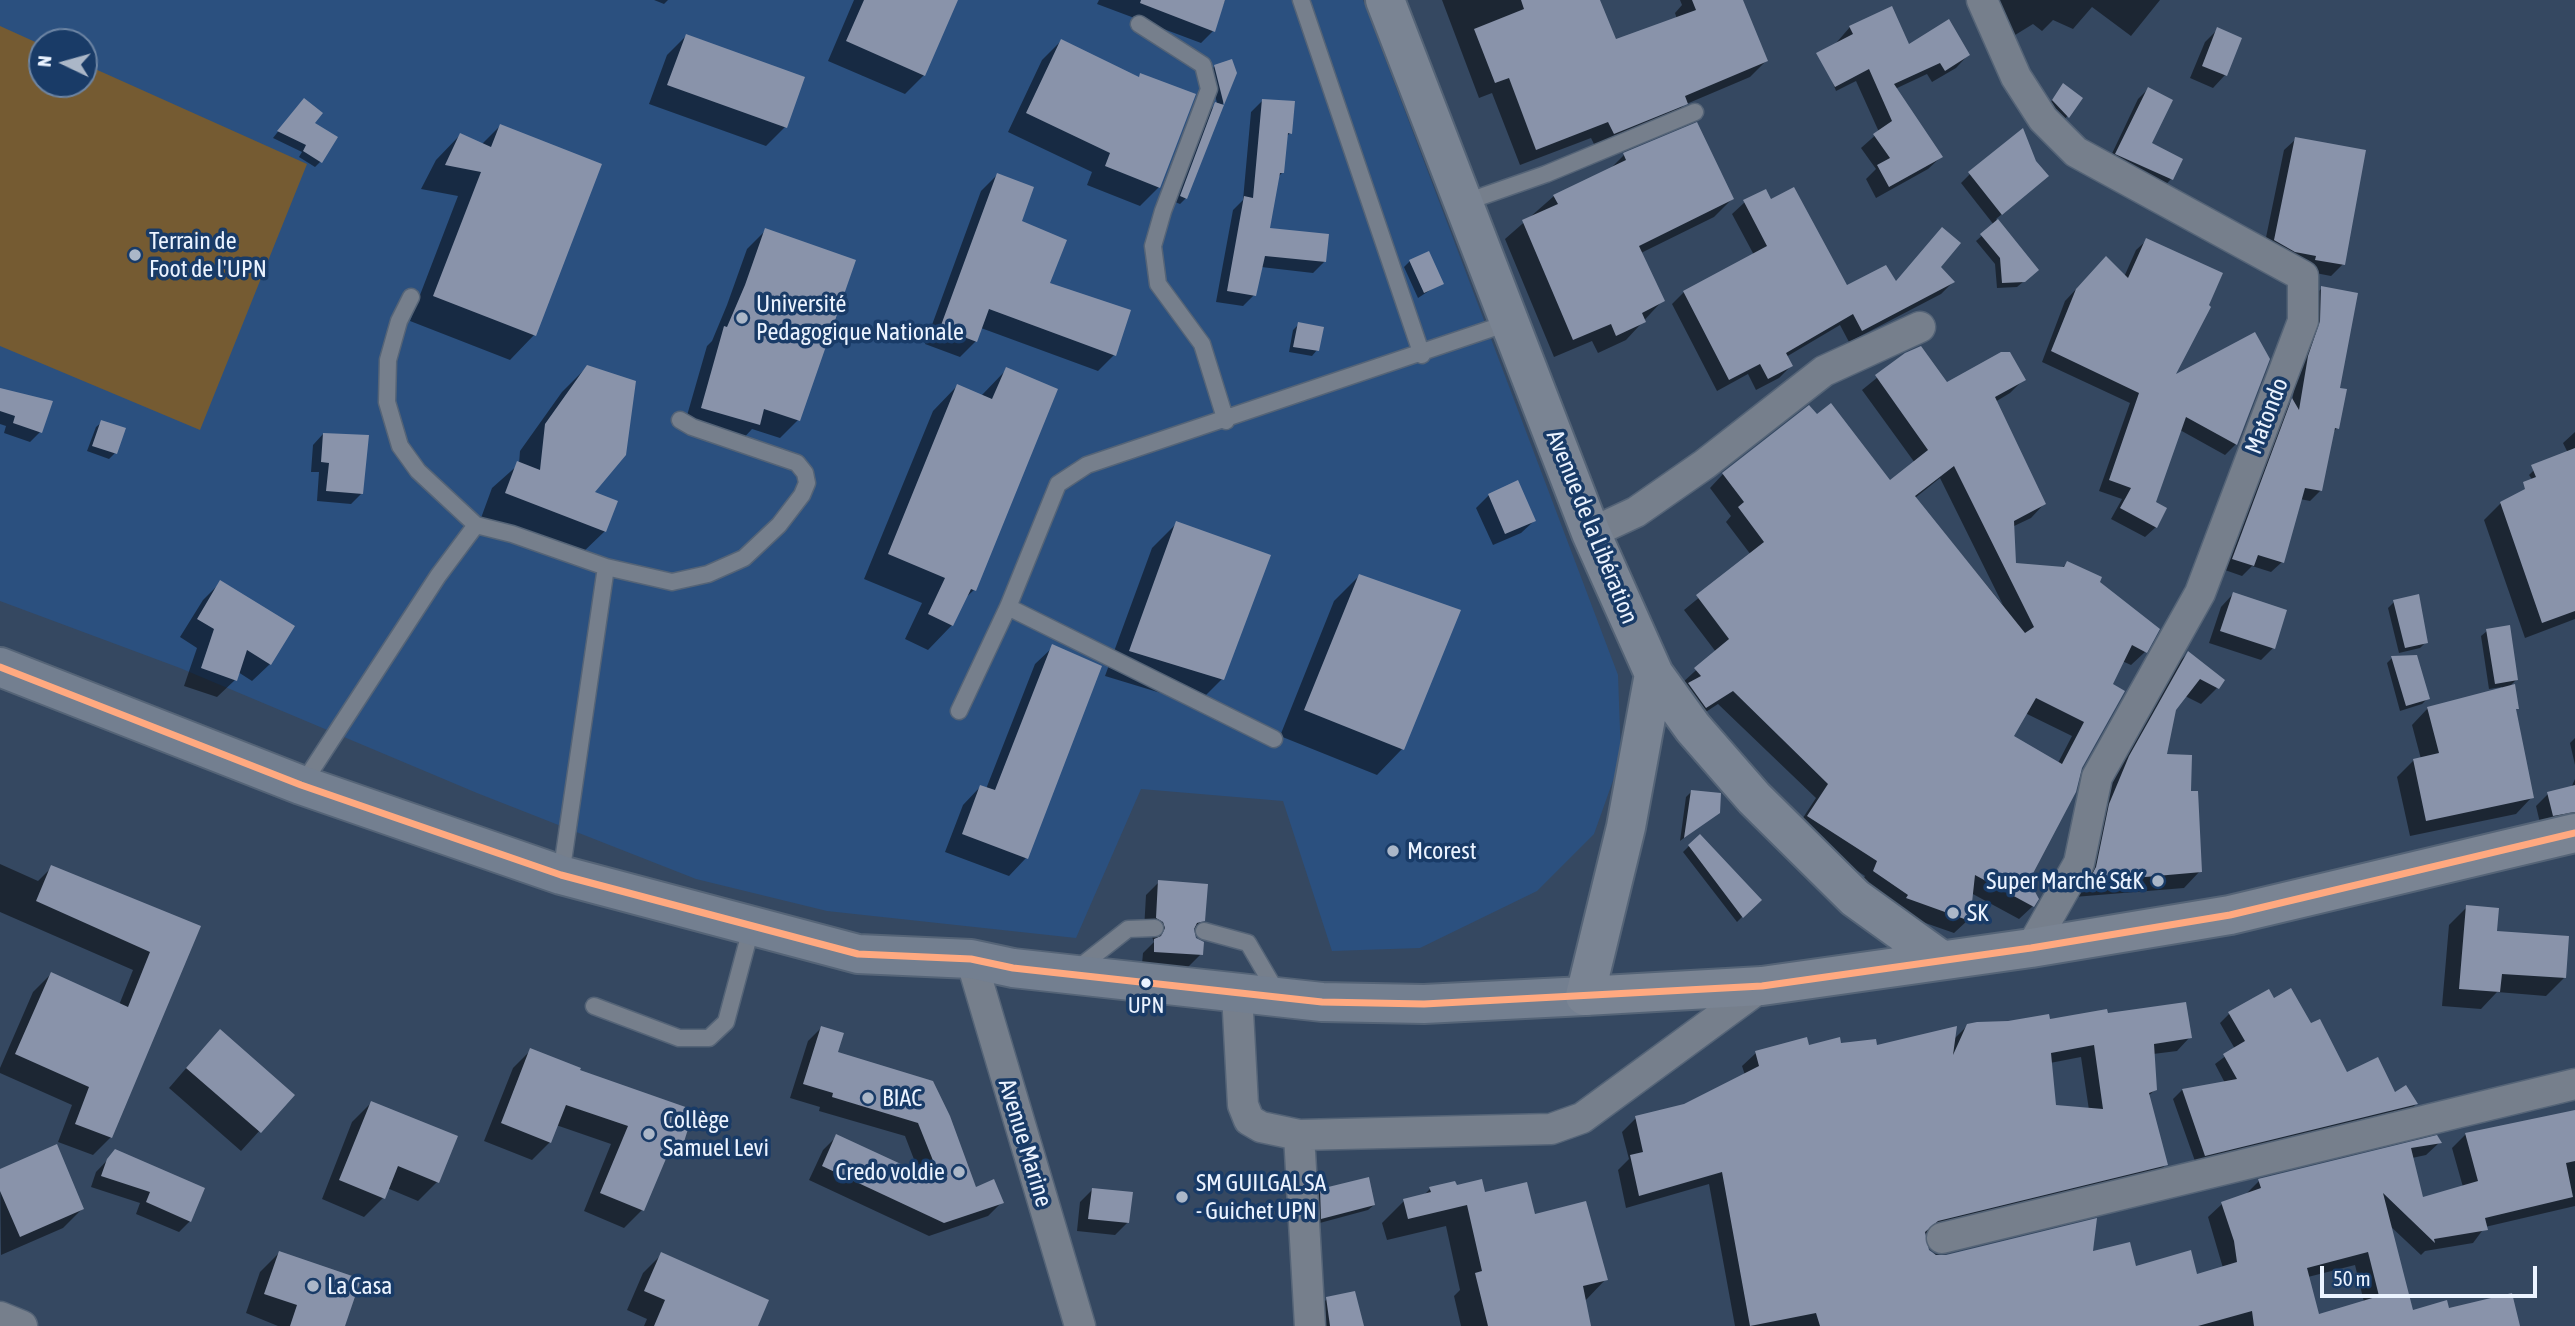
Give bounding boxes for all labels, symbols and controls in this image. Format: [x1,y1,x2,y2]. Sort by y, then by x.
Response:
north arrow [28,28,98,98]
text: N [33,55,56,68]
place label: Terrain de Foot de l'UPN [149,227,267,283]
marker: Terrain de Foot de l'UPN [127,247,143,263]
place label: Université Pedagogique Nationale [756,290,964,346]
marker: Université Pedagogique Nationale [734,310,750,326]
street label: Matondo [2239,374,2295,458]
street label: Avenue de la Libération [1540,426,1644,628]
place label: Mcorest [1407,837,1477,865]
marker: Mcorest [1385,843,1401,859]
place label: Super Marché S&K [1986,867,2144,895]
marker: Super Marché S&K [2150,873,2166,889]
place label: SK [1967,899,1989,927]
marker: SK [1945,905,1961,921]
marker: UPN [1139,976,1153,990]
place label: UPN [1128,993,1164,1019]
street label: Avenue Marine [992,1076,1058,1210]
place label: BIAC [882,1084,922,1112]
marker: BIAC [860,1090,876,1106]
place label: Collège Samuel Levi [663,1106,769,1162]
marker: Collège Samuel Levi [641,1126,657,1142]
place label: Credo voldie [836,1158,945,1186]
marker: Credo voldie [951,1164,967,1180]
place label: SM GUILGAL SA - Guichet UPN [1196,1169,1326,1225]
marker: SM GUILGAL SA - Guichet UPN [1174,1189,1190,1205]
scale bar [2323,1252,2540,1296]
text: 50 m [2333,1266,2371,1290]
place label: La Casa [327,1272,392,1300]
marker: La Casa [305,1278,321,1294]

